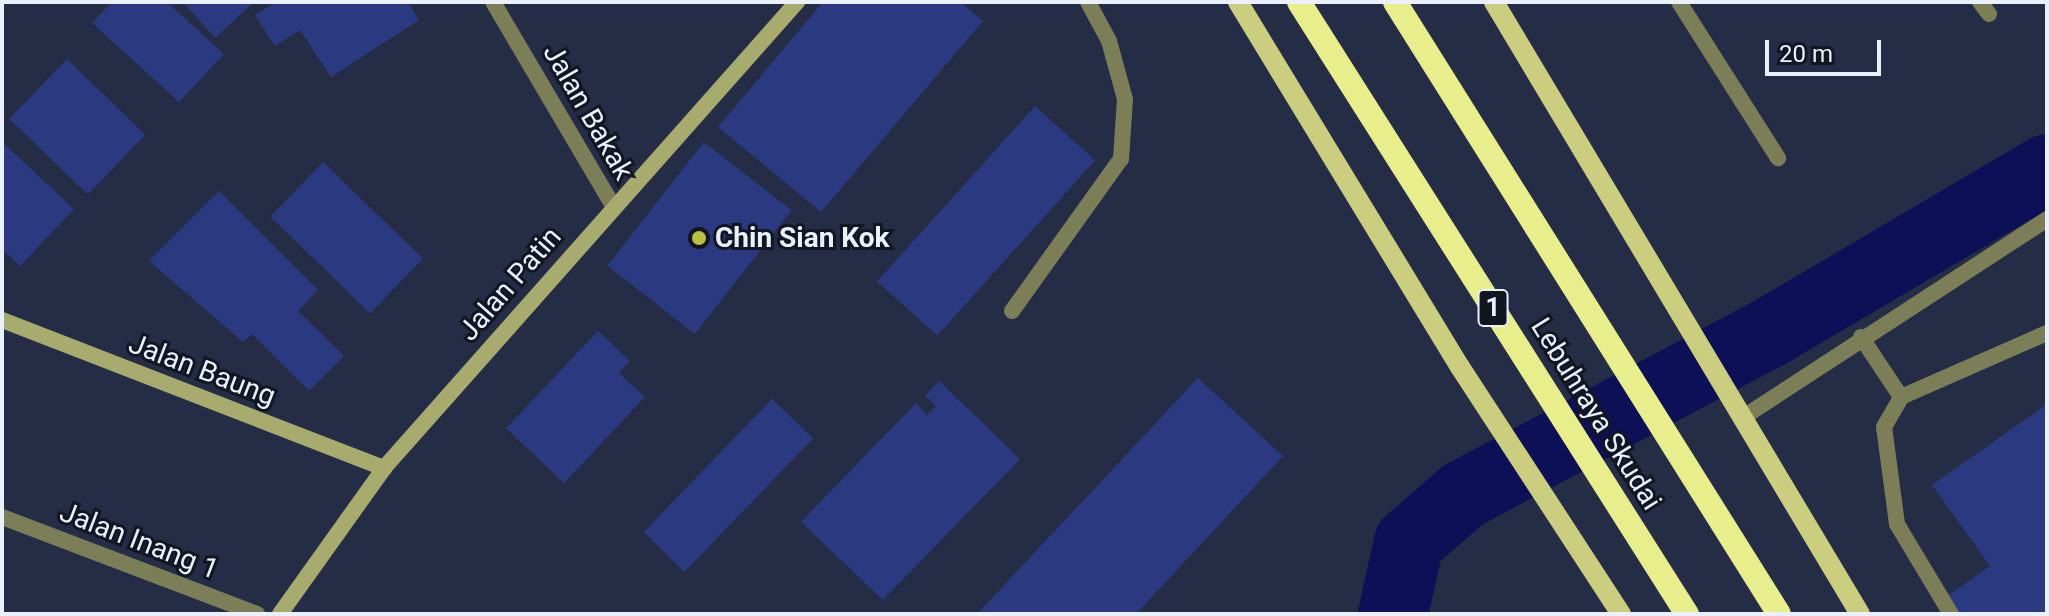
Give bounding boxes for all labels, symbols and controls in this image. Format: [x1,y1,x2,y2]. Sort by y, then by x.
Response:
scale bar [1769,24,1885,74]
street label: Jalan Bakak [536,38,640,186]
text: 20 m [1779,40,1833,68]
street label: Jalan Patin [452,220,568,348]
place label: Chin Sian Kok [715,221,890,255]
marker: Chin Sian Kok [690,229,708,247]
road number: 1 [1477,286,1509,330]
street label: Lebuhraya Skudai [1524,312,1668,516]
street label: Jalan Baung [124,327,280,413]
street label: Jalan Inang 1 [55,495,223,587]

